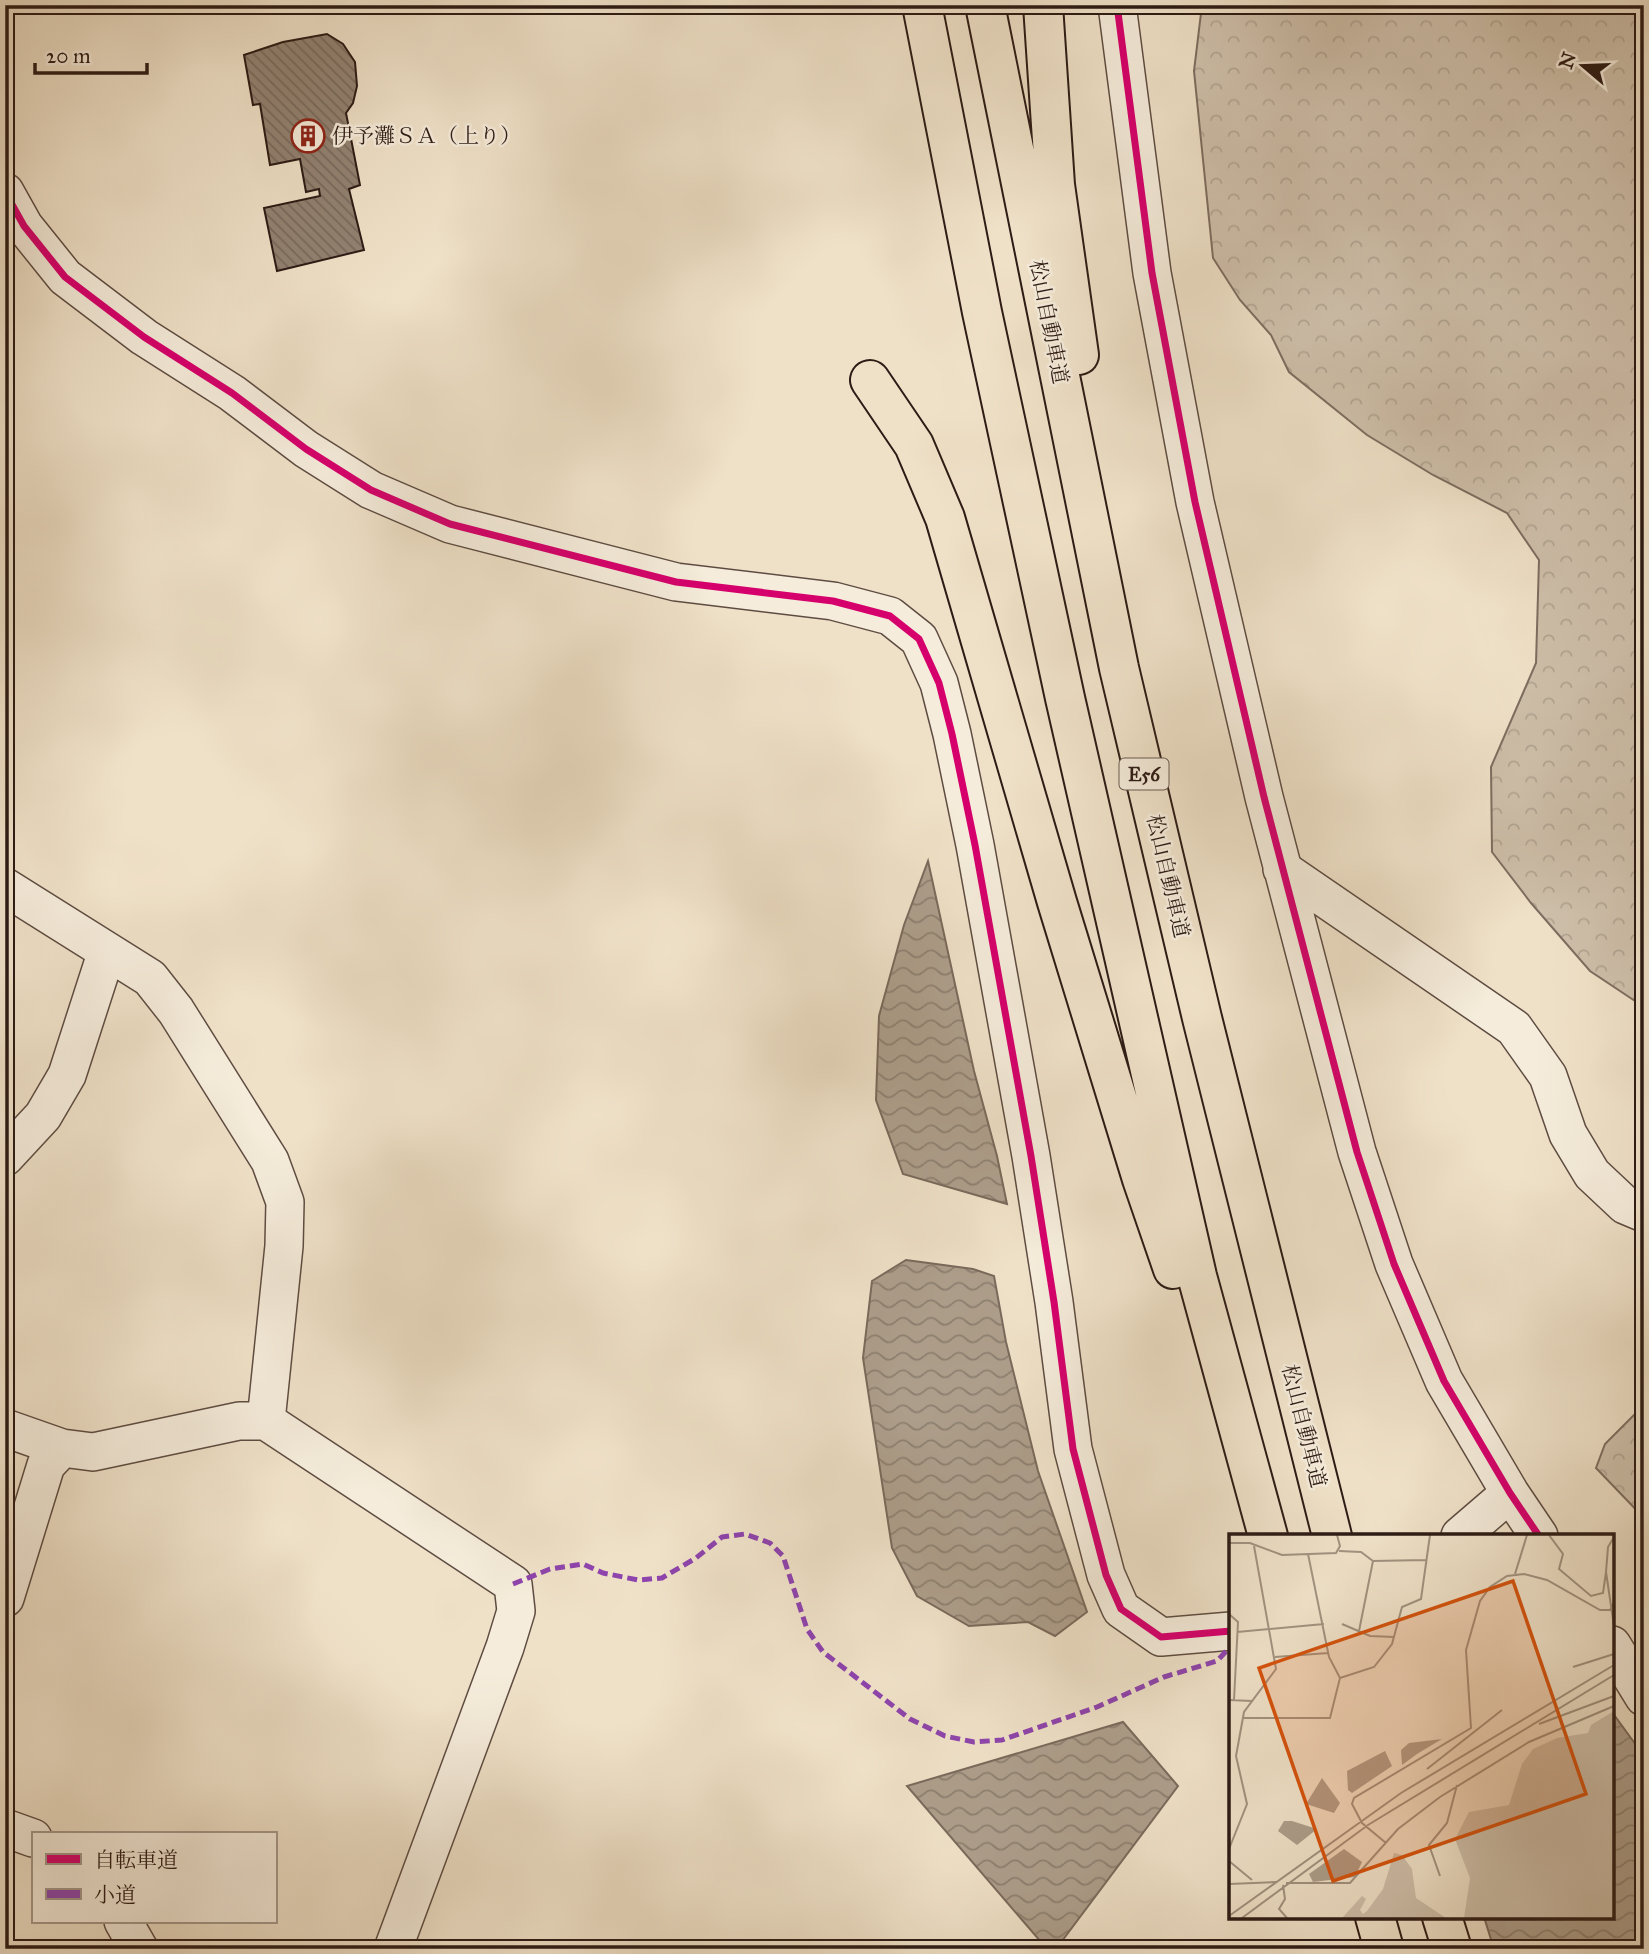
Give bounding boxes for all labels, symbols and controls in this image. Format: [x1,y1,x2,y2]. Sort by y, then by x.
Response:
scale bar [35,32,147,76]
north arrow [1548,32,1618,102]
text: 20 m [46,43,91,69]
text: N [1554,49,1581,72]
building icon: 伊予灘ＳＡ（上り） [289,117,327,155]
place label: 伊予灘ＳＡ（上り） [332,123,521,149]
street label: 松山自動車道 [1024,258,1074,386]
road number: E56 [1120,758,1168,790]
street label: 松山自動車道 [1141,812,1195,940]
street label: 松山自動車道 [1276,1362,1332,1490]
inset map [1229,1534,1614,1919]
legend [32,1832,276,1923]
text: 自転車道 [94,1847,178,1873]
text: 小道 [94,1882,136,1908]

